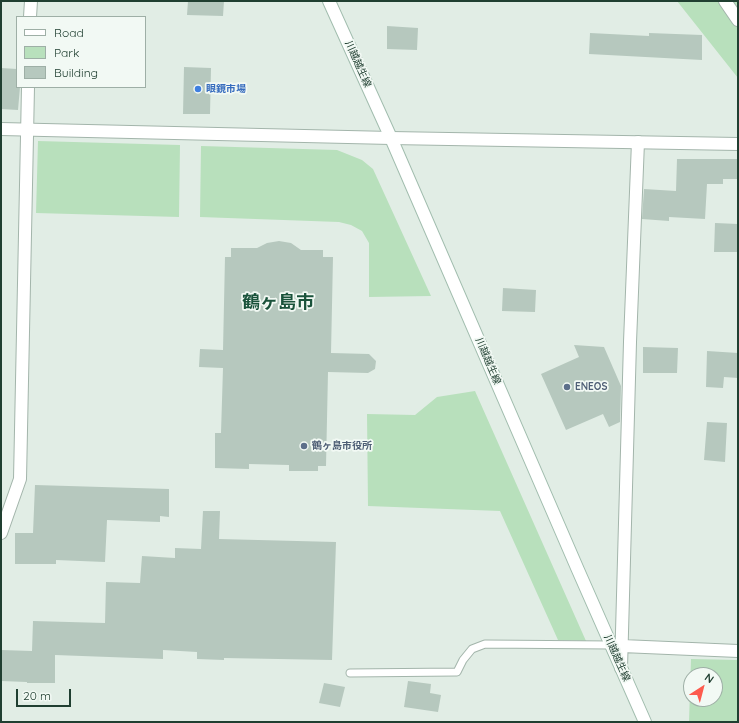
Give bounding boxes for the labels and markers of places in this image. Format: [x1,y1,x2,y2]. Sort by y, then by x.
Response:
place label: 眼鏡市場 [206,83,246,95]
marker: 眼鏡市場 [193,84,203,94]
place label: ENEOS [575,381,607,393]
marker: ENEOS [562,382,572,392]
place label: 鶴ヶ島市役所 [312,440,372,452]
marker: 鶴ヶ島市役所 [299,441,309,451]

